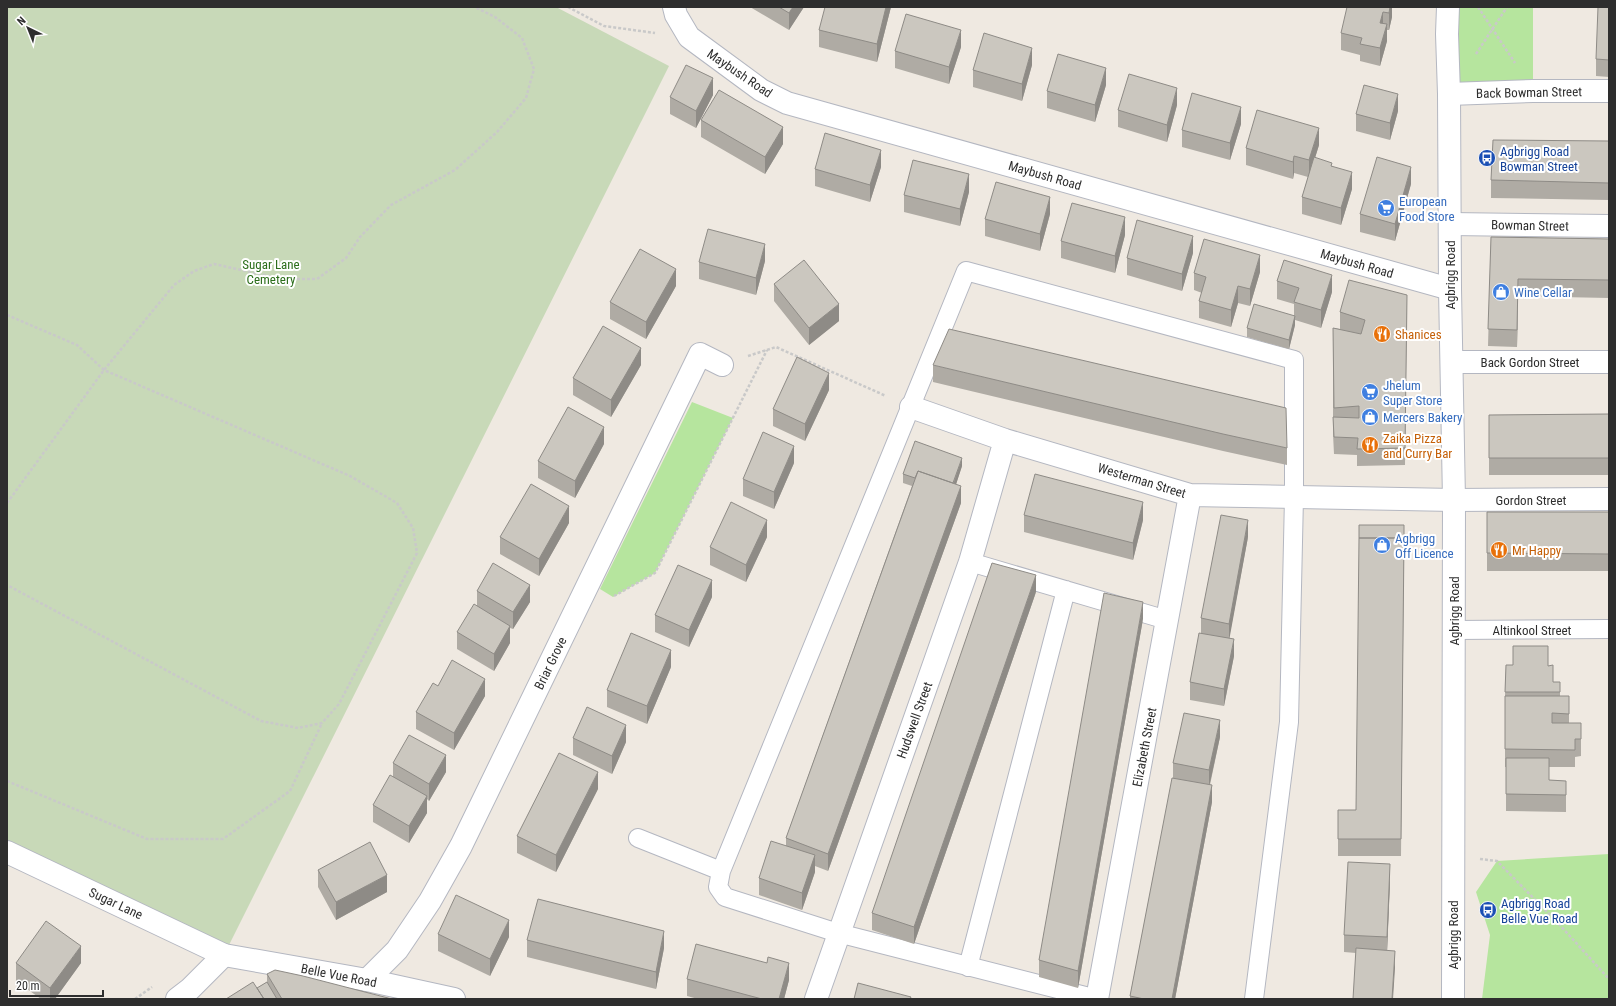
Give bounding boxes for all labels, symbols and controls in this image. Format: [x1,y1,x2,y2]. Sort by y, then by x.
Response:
north arrow [8,8,48,48]
text: N [15,14,29,28]
street label: Maybush Road [704,46,775,101]
street label: Back Bowman Street [1476,84,1582,101]
place label: Agbrigg Road Bowman Street [1500,144,1578,174]
bus stop icon: Agbrigg Road Bowman Street [1477,148,1497,168]
street label: Maybush Road [1007,158,1083,193]
place label: European Food Store [1399,194,1455,224]
supermarket icon: European Food Store [1376,198,1396,218]
street label: Bowman Street [1491,217,1569,234]
street label: Agbrigg Road [1443,240,1458,310]
street label: Maybush Road [1319,246,1395,281]
park label: Sugar Lane Cemetery [242,257,300,287]
shop icon: Wine Cellar [1491,282,1511,302]
place label: Wine Cellar [1514,285,1572,300]
restaurant icon: Shanices [1372,324,1392,344]
place label: Shanices [1395,327,1442,342]
street label: Back Gordon Street [1481,355,1580,370]
place label: Jhelum Super Store [1383,378,1442,408]
supermarket icon: Jhelum Super Store [1360,382,1380,402]
shop icon: Mercers Bakery [1360,407,1380,427]
place label: Mercers Bakery [1383,410,1463,425]
place label: Zaika Pizza and Curry Bar [1383,431,1452,461]
restaurant icon: Zaika Pizza and Curry Bar [1360,435,1380,455]
street label: Westerman Street [1096,460,1188,501]
street label: Gordon Street [1496,493,1567,508]
place label: Agbrigg Off Licence [1395,531,1454,561]
shop icon: Agbrigg Off Licence [1372,535,1392,555]
restaurant icon: Mr Happy [1489,540,1509,560]
place label: Mr Happy [1512,543,1562,558]
street label: Agbrigg Road [1447,576,1462,646]
street label: Altinkool Street [1493,623,1572,638]
street label: Briar Grove [531,634,570,692]
street label: Hudswell Street [894,680,935,761]
street label: Elizabeth Street [1129,706,1160,788]
street label: Sugar Lane [87,885,145,922]
place label: Agbrigg Road Belle Vue Road [1501,896,1578,926]
street label: Agbrigg Road [1446,900,1461,970]
bus stop icon: Agbrigg Road Belle Vue Road [1478,900,1498,920]
street label: Belle Vue Road [300,961,378,990]
scale bar [10,972,103,998]
text: 20 m [16,979,40,993]

